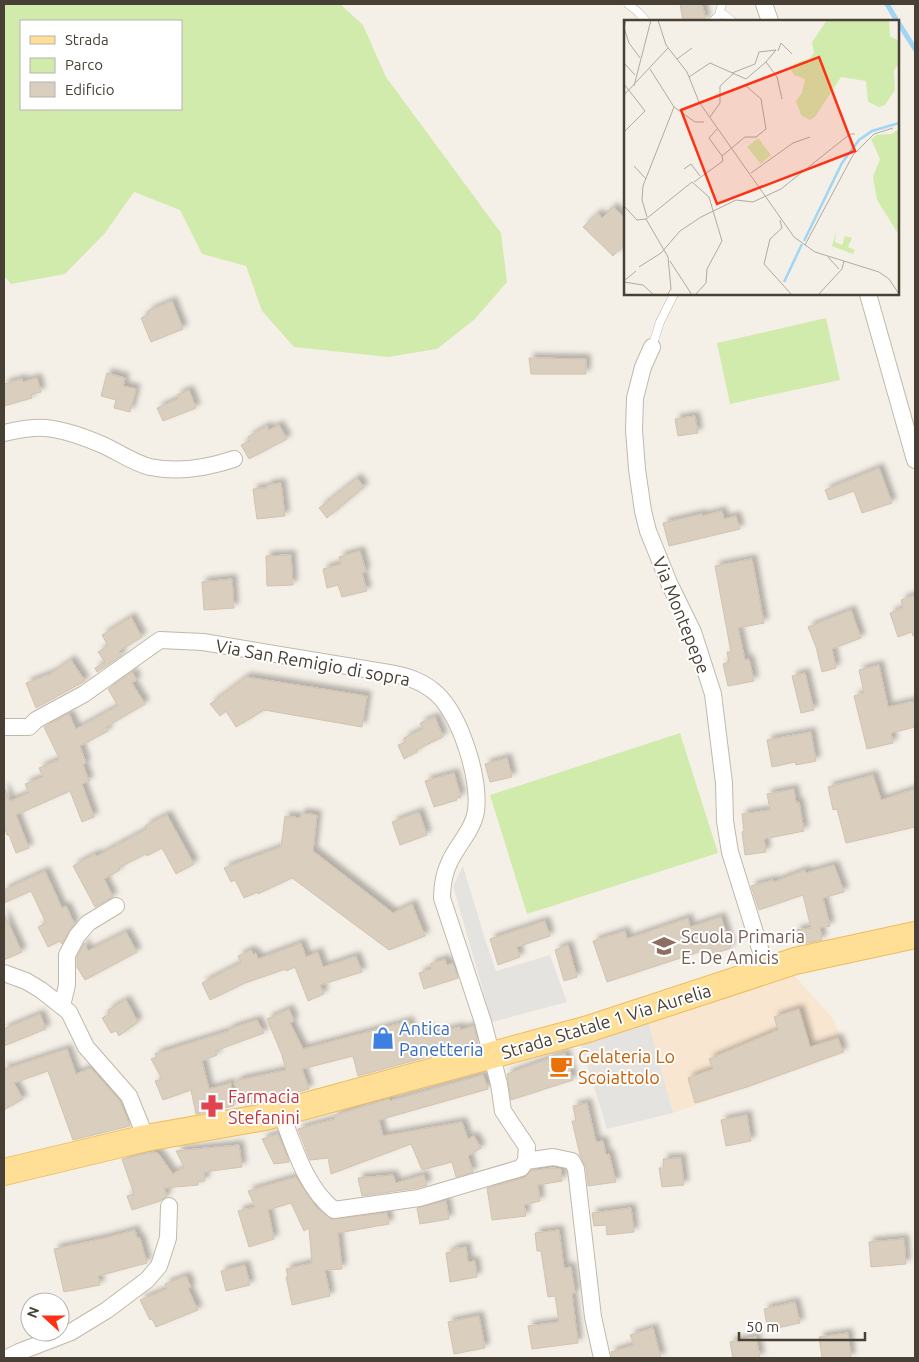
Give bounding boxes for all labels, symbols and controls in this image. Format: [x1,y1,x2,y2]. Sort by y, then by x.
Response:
legend [20,20,182,110]
inset map [624,20,899,295]
text: Strada [65,31,109,48]
text: Parco [65,56,103,73]
text: Edificio [65,81,114,98]
street label: Via Montepepe [649,554,715,676]
street label: Via San Remigio di sopra [214,635,412,689]
place label: Scuola Primaria E. De Amicis [681,926,805,967]
school or university icon: Scuola Primaria E. De Amicis [651,933,677,959]
street label: Strada Statale 1 Via Aurelia [499,980,713,1062]
place label: Antica Panetteria [399,1018,484,1059]
shop icon: Antica Panetteria [370,1025,396,1051]
place label: Gelateria Lo Scoiattolo [578,1046,675,1087]
cafe icon: Gelateria Lo Scoiattolo [548,1053,574,1079]
place label: Farmacia Stefanini [228,1086,300,1127]
pharmacy icon: Farmacia Stefanini [199,1093,225,1119]
north arrow [20,1292,70,1342]
text: N [24,1305,42,1320]
scale bar [739,1310,865,1342]
text: 50 m [746,1318,779,1335]

